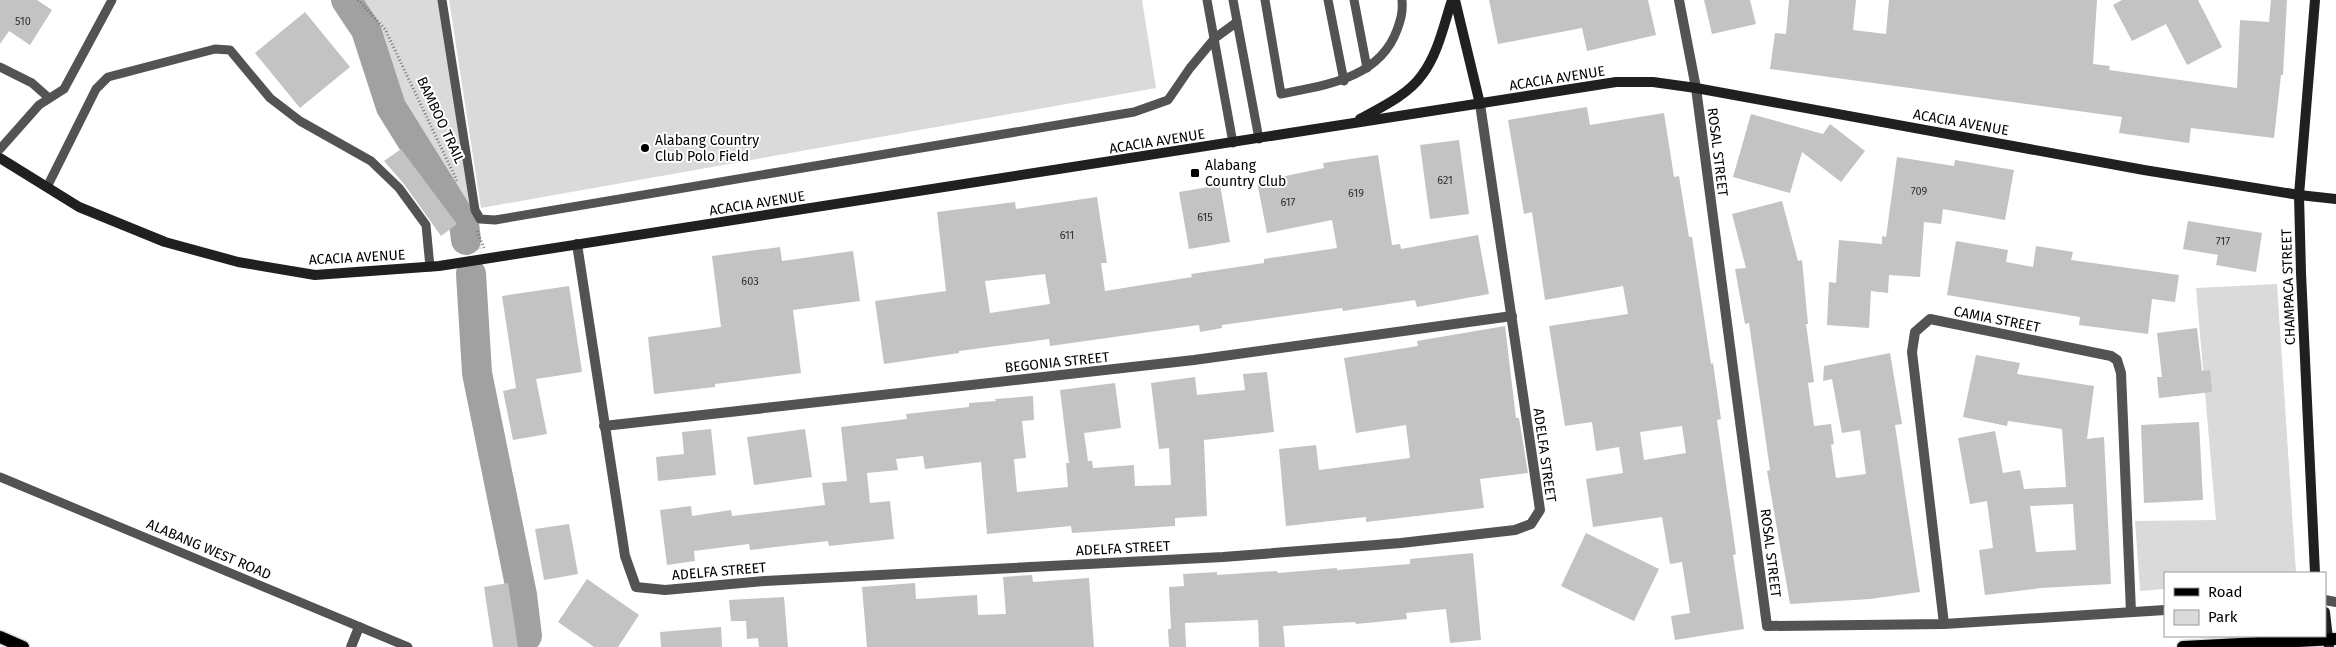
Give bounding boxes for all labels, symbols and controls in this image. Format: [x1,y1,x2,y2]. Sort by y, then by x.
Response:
house number: 510 [15,15,31,28]
street label: ACACIA AVENUE [1508,63,1606,94]
street label: BAMBOO TRAIL [413,74,468,166]
street label: ACACIA AVENUE [1912,106,2010,139]
street label: ROSAL STREET [1704,107,1731,198]
street label: ACACIA AVENUE [1108,126,1206,157]
place label: Alabang Country Club Polo Field [655,132,759,165]
marker: Alabang Country Club Polo Field [639,142,651,154]
place label: Alabang Country Club [1205,157,1286,190]
marker: Alabang Country Club [1189,167,1201,179]
house number: 621 [1437,174,1453,187]
house number: 709 [1911,185,1927,198]
house number: 619 [1348,187,1364,200]
street label: ACACIA AVENUE [708,188,806,219]
house number: 617 [1281,196,1296,209]
house number: 615 [1197,211,1213,224]
street label: CHAMPACA STREET [2278,228,2299,345]
house number: 611 [1060,229,1074,242]
house number: 717 [2216,235,2230,248]
street label: ACACIA AVENUE [308,246,406,269]
house number: 603 [741,275,759,288]
street label: CAMIA STREET [1952,303,2042,336]
street label: BEGONIA STREET [1004,348,1111,376]
street label: ADELFA STREET [1530,407,1560,504]
street label: ROSAL STREET [1757,508,1784,599]
street label: ALABANG WEST ROAD [144,516,274,583]
street label: ADELFA STREET [1075,537,1171,559]
street label: ADELFA STREET [671,559,768,584]
legend [2164,572,2326,637]
text: Road [2208,583,2243,601]
text: Park [2208,608,2238,626]

